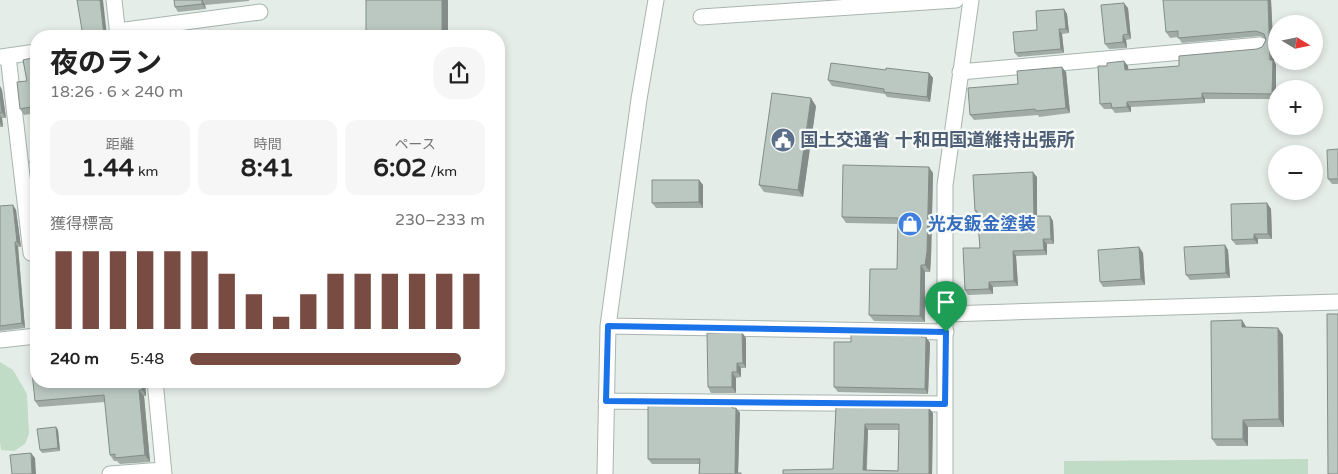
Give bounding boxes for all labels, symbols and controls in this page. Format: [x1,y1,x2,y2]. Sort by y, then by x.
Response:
north arrow [1268,15,1322,70]
map controls [1268,15,1323,200]
text: 夜のラン [50,46,162,80]
button: share [433,47,485,99]
button: + [1268,80,1323,135]
text: 18:26 · 6 × 240 m [50,82,183,102]
public building icon: 国土交通省 十和田国道維持出張所 [770,127,796,153]
place label: 国土交通省 十和田国道維持出張所 [800,129,1075,151]
text: 距離 [106,136,134,153]
text: 時間 [253,136,281,153]
text: ペース [395,136,436,153]
button: − [1268,145,1323,200]
text: 1.44 [81,153,134,183]
text: 8:41 [241,153,294,183]
text: 6:02 [373,153,427,183]
text: km [134,163,158,180]
text: /km [427,163,457,180]
text: 230–233 m [395,210,485,230]
shop icon: 光友鈑金塗装 [897,211,923,237]
place label: 光友鈑金塗装 [928,213,1036,235]
text: 獲得標高 [50,214,114,234]
pin [925,281,967,332]
icon: arrive [932,288,960,316]
text: 240 m [50,349,99,369]
text: 5:48 [130,349,164,369]

